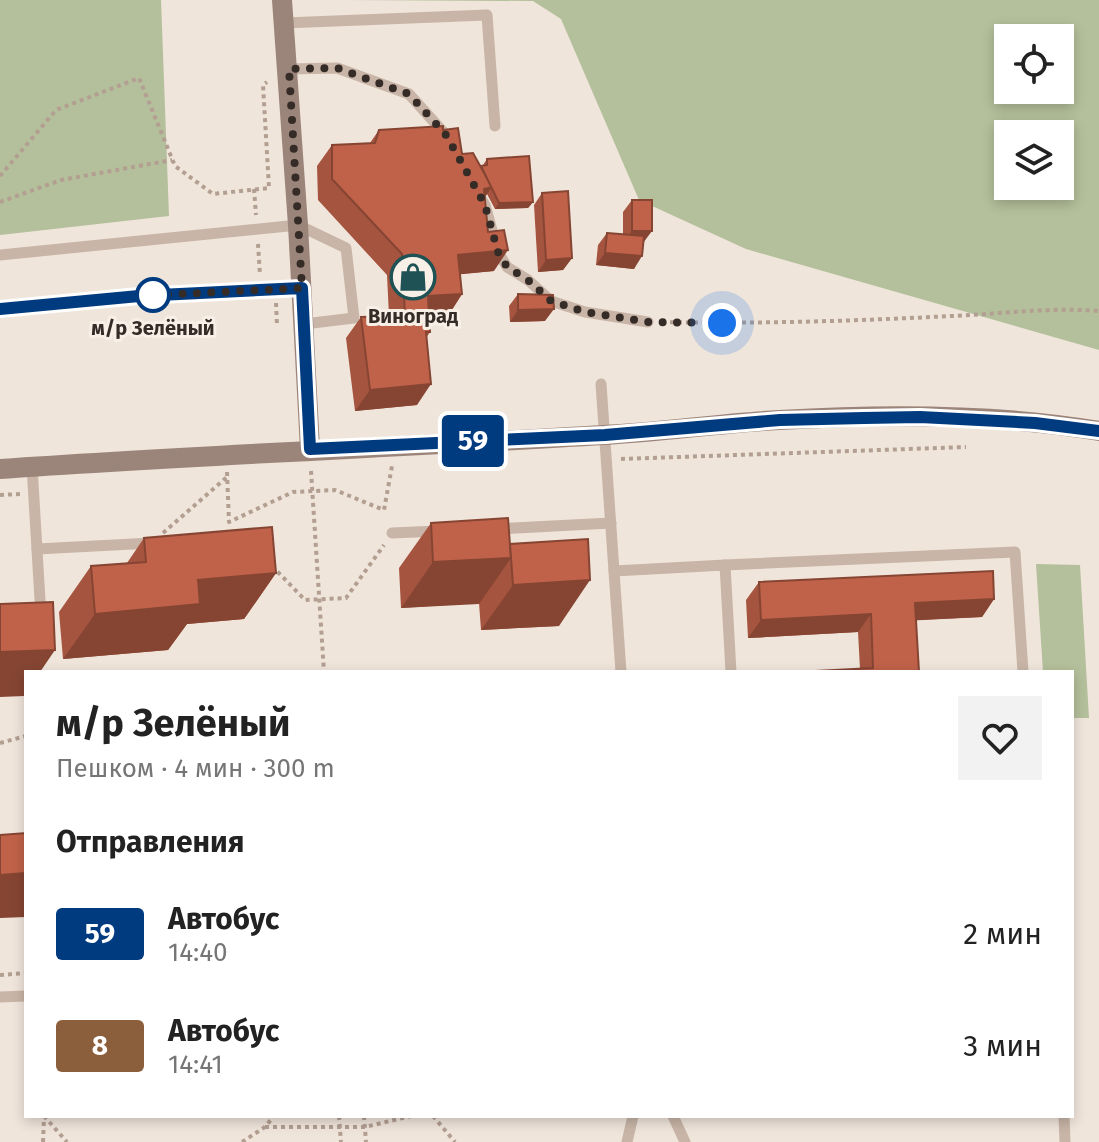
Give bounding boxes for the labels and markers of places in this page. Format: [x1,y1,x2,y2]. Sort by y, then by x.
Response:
shop icon: Виноград [389,253,437,301]
marker: м/р Зелёный [136,278,170,312]
place label: Виноград [368,304,458,328]
place label: м/р Зелёный [91,316,215,340]

